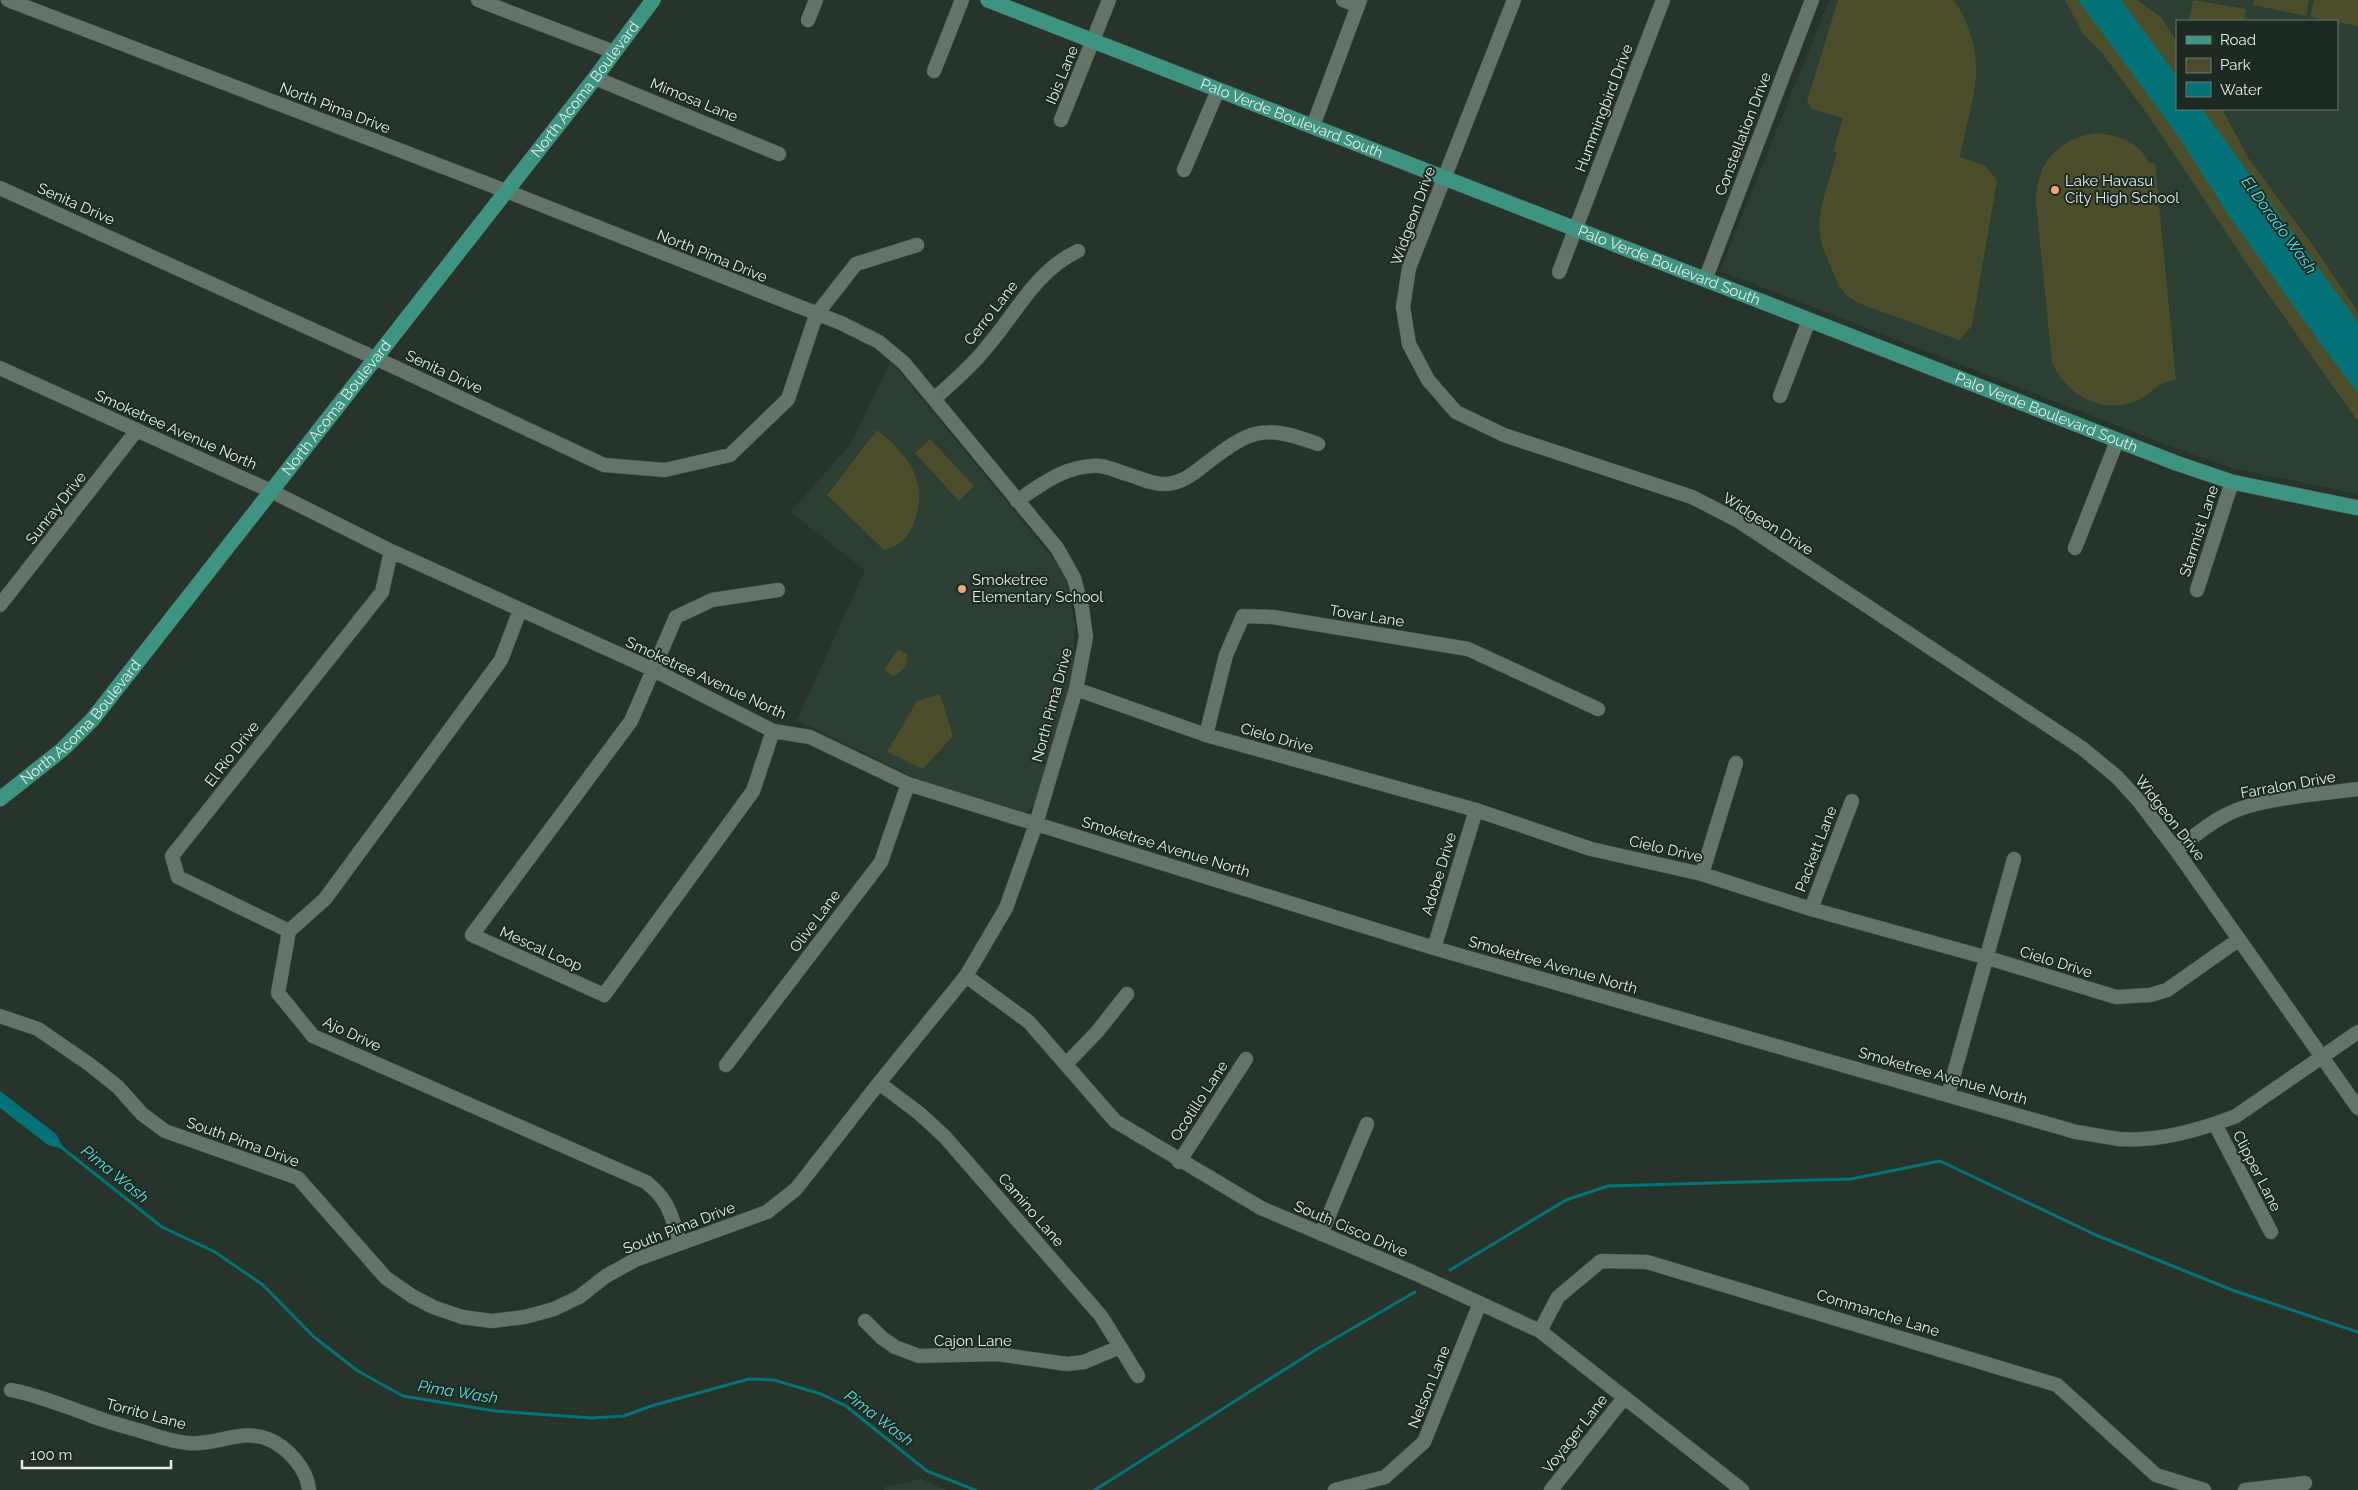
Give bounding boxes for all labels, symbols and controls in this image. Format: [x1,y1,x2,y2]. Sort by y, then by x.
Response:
street label: North Acoma Boulevard [527,18,643,161]
legend [2176,20,2338,110]
text: Road [2220,31,2256,49]
street label: Hummingbird Drive [1571,41,1637,174]
street label: Ibis Lane [1042,43,1082,107]
text: Park [2220,56,2251,74]
street label: Constellation Drive [1711,70,1775,198]
street label: Mimosa Lane [648,74,741,126]
street label: Palo Verde Boulevard South [1198,75,1386,162]
street label: North Pima Drive [277,79,393,138]
text: Water [2220,81,2263,99]
street label: Widgeon Drive [1387,164,1439,268]
place label: Lake Havasu City High School [2065,172,2180,207]
water label: El Dorado Wash [2237,173,2321,277]
street label: Senita Drive [35,179,118,229]
marker: Lake Havasu City High School [2049,184,2061,196]
street label: Palo Verde Boulevard South [1575,222,1763,309]
street label: North Pima Drive [654,226,770,286]
street label: Cerro Lane [960,277,1022,349]
street label: North Acoma Boulevard [278,337,395,479]
street label: Senita Drive [403,346,485,398]
street label: Palo Verde Boulevard South [1953,369,2140,456]
street label: Smoketree Avenue North [92,386,260,474]
street label: Sunray Drive [22,468,90,548]
street label: Starmist Lane [2176,483,2222,579]
street label: Widgeon Drive [1719,489,1817,559]
place label: Smoketree Elementary School [972,571,1104,606]
marker: Smoketree Elementary School [956,583,968,595]
street label: Tovar Lane [1328,601,1406,631]
street label: Smoketree Avenue North [623,633,789,723]
street label: North Pima Drive [1028,646,1076,764]
street label: North Acoma Boulevard [17,656,145,788]
street label: El Rio Drive [201,718,263,790]
street label: Cielo Drive [1238,719,1316,757]
street label: Farralon Drive [2239,768,2337,802]
street label: Widgeon Drive [2131,772,2209,865]
street label: Packett Lane [1791,803,1841,894]
street label: Smoketree Avenue North [1080,813,1252,881]
street label: Adobe Drive [1418,830,1460,918]
street label: Cielo Drive [1627,832,1705,866]
street label: Olive Lane [786,886,844,956]
street label: Mescal Loop [497,923,585,975]
street label: Smoketree Avenue North [1466,932,1640,998]
street label: Cielo Drive [2018,942,2095,982]
street label: Ajo Drive [320,1013,384,1055]
street label: Smoketree Avenue North [1856,1043,2030,1109]
street label: Ocotillo Lane [1166,1057,1232,1144]
street label: South Pima Drive [184,1113,302,1171]
street label: Clipper Lane [2229,1128,2285,1215]
water label: Pima Wash [78,1141,152,1207]
street label: Camino Lane [994,1170,1068,1251]
street label: South Cisco Drive [1291,1197,1411,1261]
street label: South Pima Drive [620,1198,738,1258]
street label: Commanche Lane [1814,1286,1942,1340]
street label: Cajon Lane [934,1332,1012,1350]
street label: Nelson Lane [1404,1343,1454,1431]
water label: Pima Wash [417,1376,500,1408]
water label: Pima Wash [841,1386,917,1450]
street label: Voyager Lane [1539,1391,1612,1477]
street label: Torrito Lane [104,1395,188,1433]
scale bar [22,1438,171,1470]
text: 100 m [30,1446,72,1464]

